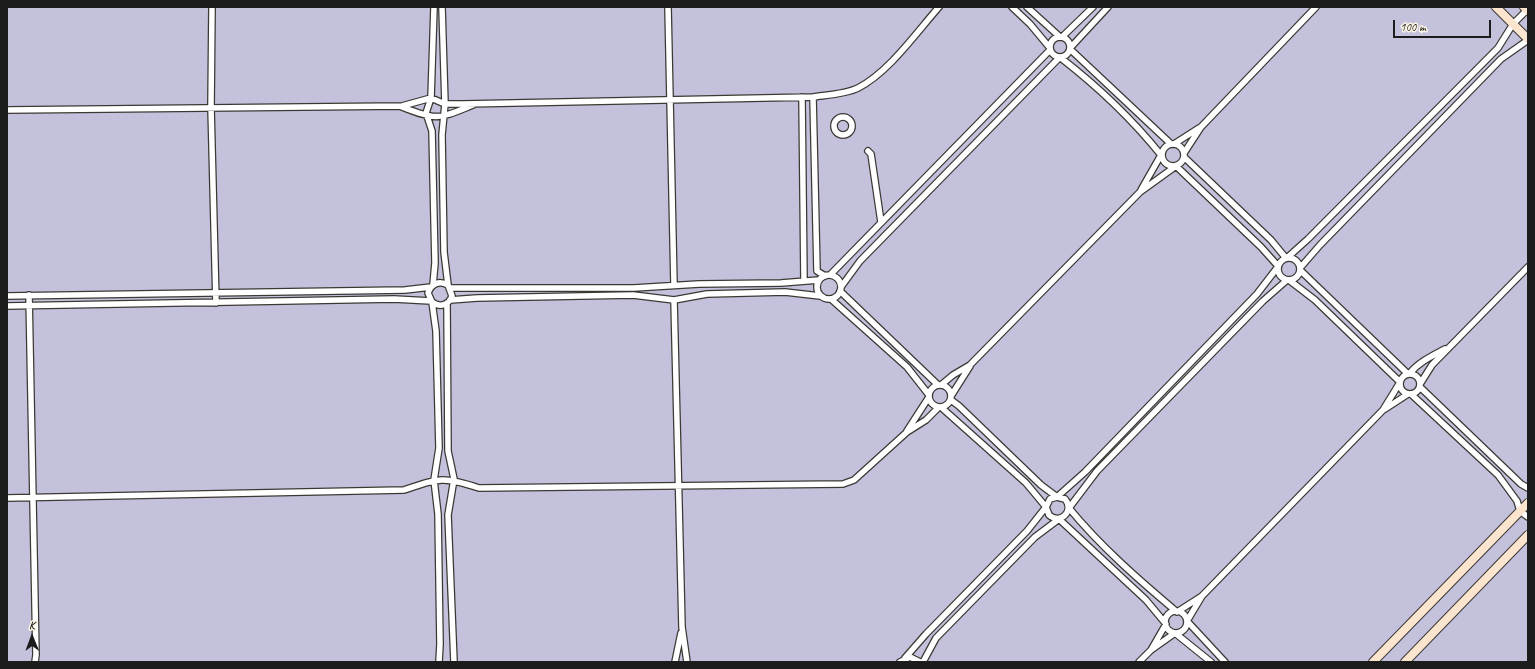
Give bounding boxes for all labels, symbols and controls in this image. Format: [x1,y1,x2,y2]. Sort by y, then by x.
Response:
scale bar [1395,12,1493,38]
text: 100 m [1400,19,1426,35]
north arrow [12,617,52,657]
text: K [29,618,35,632]

